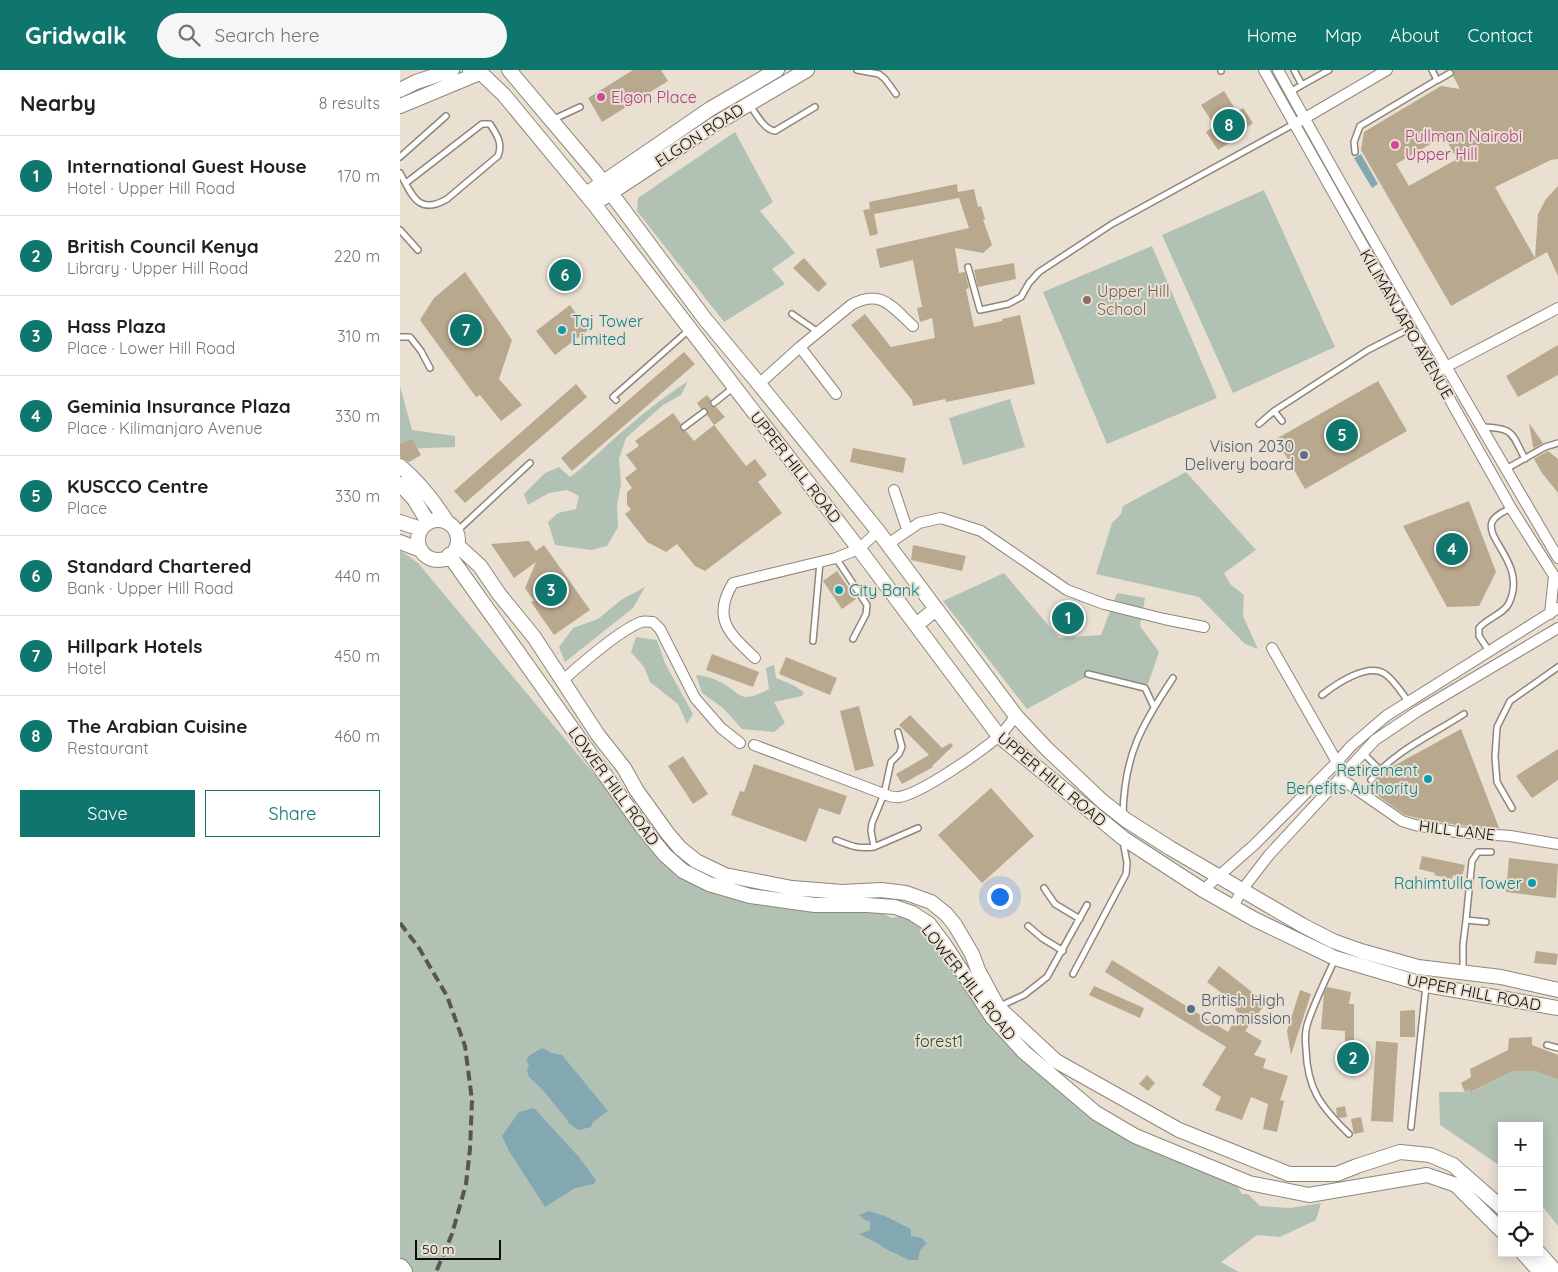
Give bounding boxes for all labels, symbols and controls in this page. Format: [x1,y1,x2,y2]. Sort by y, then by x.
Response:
search box [157,13,507,58]
text: Gridwalk [25,20,127,50]
icon: search [175,21,203,49]
text: Search here [215,23,319,47]
text: Home [1247,24,1297,47]
text: Map [1325,24,1362,47]
text: About [1390,24,1440,47]
text: Contact [1468,24,1533,47]
place label: Elgon Place [611,87,697,107]
text: Nearby [20,90,96,116]
marker: Elgon Place [595,91,607,103]
text: 8 results [319,93,380,113]
street label: ELGON ROAD [651,99,747,171]
pin: 8 [1213,106,1245,144]
place label: Pullman Nairobi Upper Hill [1405,126,1522,164]
marker: Pullman Nairobi Upper Hill [1389,139,1401,151]
text: International Guest House [67,154,307,178]
text: 1 [33,166,39,186]
text: 170 m [337,166,380,186]
text: Hotel · Upper Hill Road [67,178,235,198]
text: British Council Kenya [67,234,259,258]
street label: KILIMANJARO AVENUE [1356,245,1458,403]
text: 2 [31,246,41,266]
text: 220 m [334,246,380,266]
pin: 6 [549,256,581,294]
text: Library · Upper Hill Road [67,258,248,278]
place label: Upper Hill School [1097,281,1170,319]
marker: Upper Hill School [1081,294,1093,306]
pin: 7 [450,311,482,349]
place label: Taj Tower Limited [572,311,643,349]
text: Hass Plaza [67,314,166,338]
marker: Taj Tower Limited [556,324,568,336]
text: 3 [32,326,40,346]
text: 310 m [337,326,380,346]
text: Place · Lower Hill Road [67,338,235,358]
text: Geminia Insurance Plaza [67,394,291,418]
text: 4 [31,406,41,426]
text: 330 m [335,406,380,426]
street label: UPPER HILL ROAD [746,407,846,527]
pin: 5 [1326,416,1358,454]
text: Place · Kilimanjaro Avenue [67,418,263,438]
place label: Vision 2030 Delivery board [1185,436,1294,474]
marker: Vision 2030 Delivery board [1298,449,1310,461]
text: KUSCCO Centre [67,474,209,498]
text: 5 [31,486,41,506]
text: 330 m [335,486,380,506]
text: Place [67,498,107,518]
pin: 4 [1436,530,1468,568]
text: Standard Chartered [67,554,251,578]
text: 6 [32,566,40,586]
text: 440 m [335,566,380,586]
pin: 3 [535,571,567,609]
text: Bank · Upper Hill Road [67,578,234,598]
place label: City Bank [849,580,920,600]
marker: City Bank [833,584,845,596]
pin: 1 [1052,599,1084,637]
text: Hillpark Hotels [67,634,202,658]
text: 7 [32,646,40,666]
text: 450 m [334,646,380,666]
text: Hotel [67,658,106,678]
text: The Arabian Cuisine [67,714,247,738]
street label: LOWER HILL ROAD [564,723,664,849]
text: 8 [32,726,40,746]
text: 460 m [334,726,380,746]
street label: UPPER HILL ROAD [993,728,1111,830]
text: Restaurant [67,738,149,758]
place label: Retirement Benefits Authority [1286,760,1418,798]
marker: Retirement Benefits Authority [1422,773,1434,785]
button: Save [20,790,195,837]
button: Share [205,790,380,837]
street label: HILL LANE [1418,815,1496,845]
place label: Rahimtulla Tower [1394,873,1522,893]
marker: Rahimtulla Tower [1526,877,1538,889]
your location [987,884,1013,910]
street label: LOWER HILL ROAD [918,920,1020,1044]
street label: UPPER HILL ROAD [1405,969,1543,1015]
place label: British High Commission [1201,990,1291,1028]
marker: British High Commission [1185,1003,1197,1015]
park label: forest1 [915,1031,963,1051]
pin: 2 [1337,1039,1369,1077]
map controls [1498,1122,1543,1257]
button: + [1498,1122,1543,1167]
button: − [1498,1167,1543,1212]
button: locate [1498,1212,1543,1257]
scale bar [415,1237,501,1260]
text: 50 m [422,1240,455,1258]

